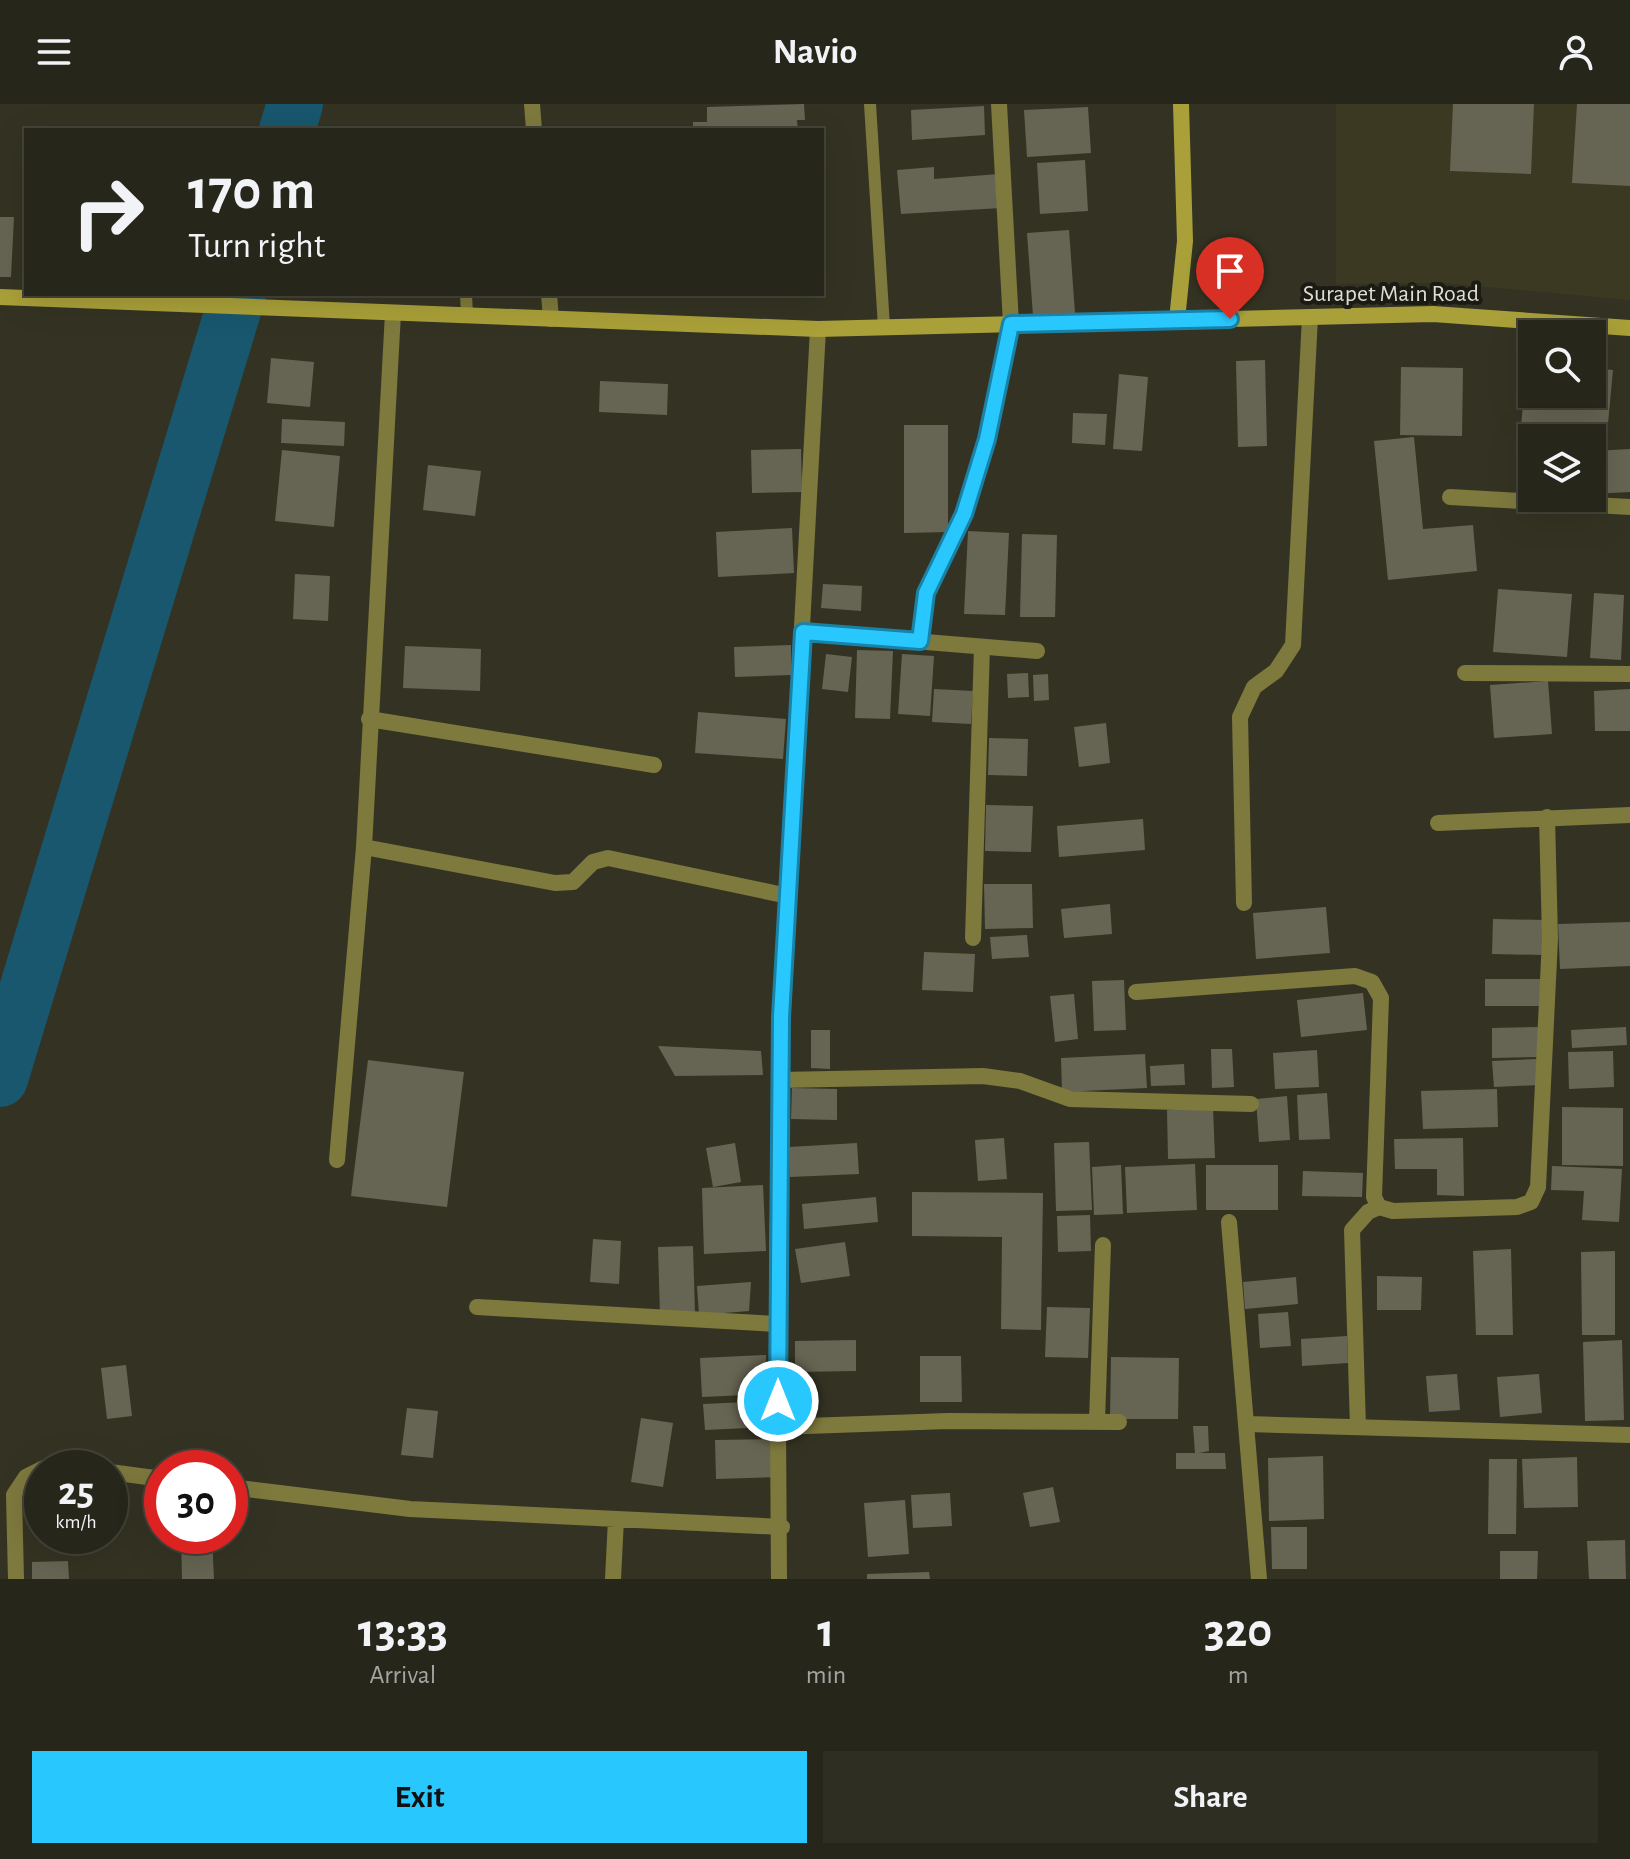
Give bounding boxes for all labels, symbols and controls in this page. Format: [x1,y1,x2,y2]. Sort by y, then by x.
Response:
icon: menu [32,30,76,74]
icon: person [1554,30,1598,74]
text: Navio [773,34,857,70]
icon: right [56,160,160,264]
text: 170 m [188,163,315,219]
text: Turn right [188,228,325,264]
pin [1196,237,1264,319]
icon: arrive [1208,249,1252,293]
street label: Surapet Main Road [1303,282,1479,306]
map controls [1518,320,1606,512]
button: search [1518,320,1606,408]
button: layers [1518,424,1606,512]
position arrow [736,1359,820,1443]
speed limit sign: 30 [144,1450,248,1554]
text: 25 [58,1472,94,1512]
text: km/h [55,1512,97,1532]
text: 13:33 [358,1608,448,1656]
text: 1 [817,1608,835,1656]
text: 320 [1204,1608,1272,1656]
text: Arrival [369,1662,436,1688]
text: min [806,1662,846,1688]
text: m [1228,1662,1249,1688]
button: Exit [32,1751,807,1843]
button: Share [823,1751,1598,1843]

